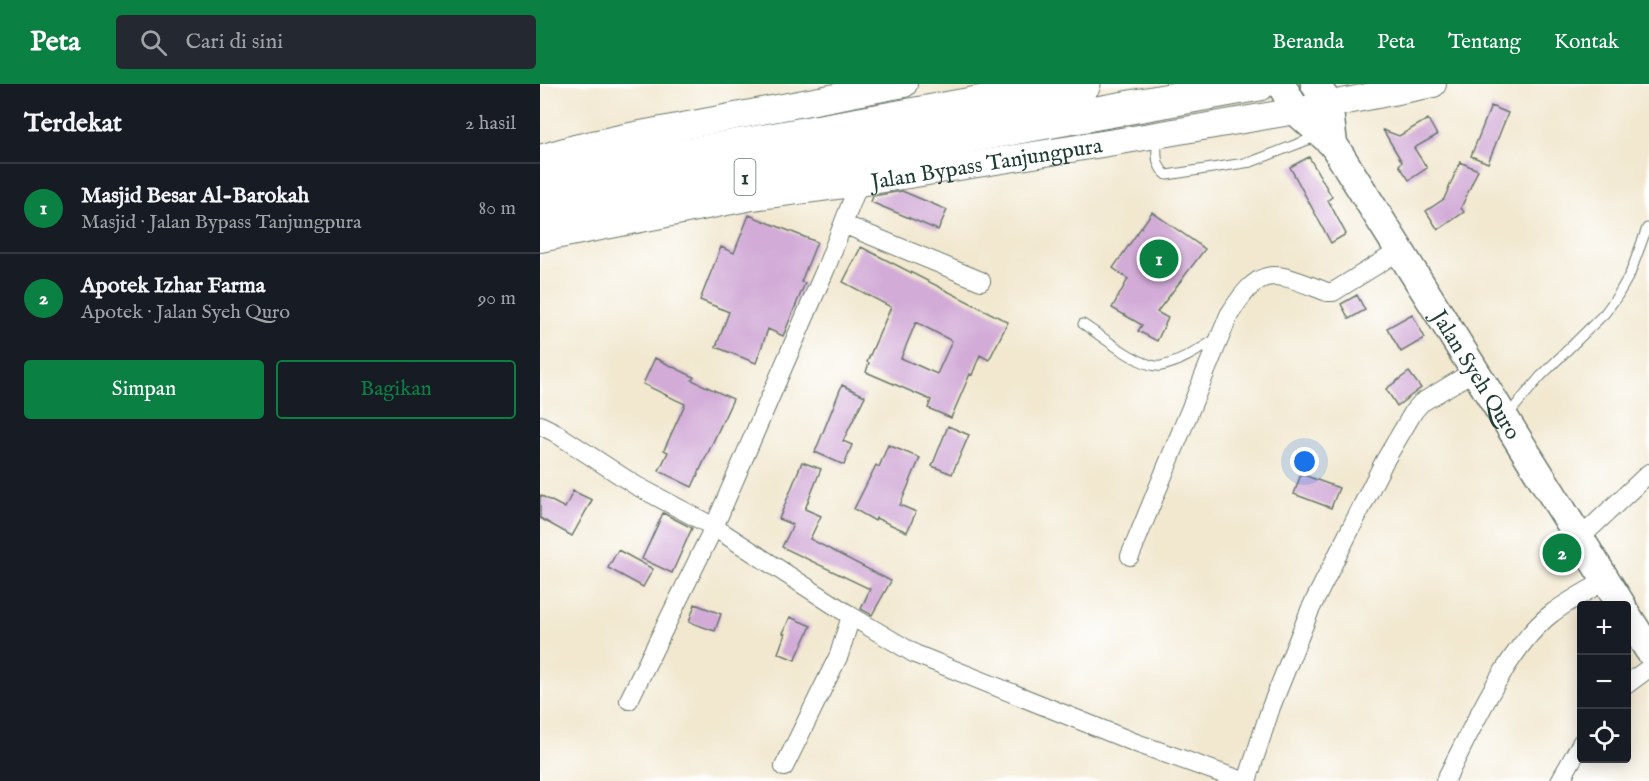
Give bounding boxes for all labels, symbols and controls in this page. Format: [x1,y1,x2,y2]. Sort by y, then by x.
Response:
search box [116,15,536,69]
text: Peta [30,25,80,60]
icon: search [137,26,170,59]
text: Cari di sini [185,28,283,56]
text: Beranda [1272,29,1344,56]
text: Peta [1377,29,1415,56]
text: Tentang [1448,29,1521,56]
text: Kontak [1554,29,1619,56]
text: Terdekat [24,107,122,140]
text: 2 hasil [465,111,516,136]
street label: Jalan Bypass Tanjungpura [866,132,1105,197]
road number: 1 [734,159,756,195]
text: Masjid Besar Al-Barokah [81,182,309,210]
text: 1 [40,196,47,221]
text: 80 m [479,196,516,221]
text: Masjid · Jalan Bypass Tanjungpura [81,210,362,235]
pin: 1 [1140,236,1178,282]
text: Apotek Izhar Farma [81,272,265,300]
text: 2 [39,286,48,311]
text: 90 m [478,286,516,311]
text: Apotek · Jalan Syeh Quro [81,300,290,325]
street label: Jalan Syeh Quro [1423,303,1526,445]
button: Simpan [24,360,264,419]
button: Bagikan [276,360,516,419]
your location [1290,447,1319,476]
pin: 2 [1542,530,1582,576]
map controls [1577,601,1631,763]
button: + [1577,601,1631,655]
button: − [1577,655,1631,709]
button: locate [1577,709,1631,763]

